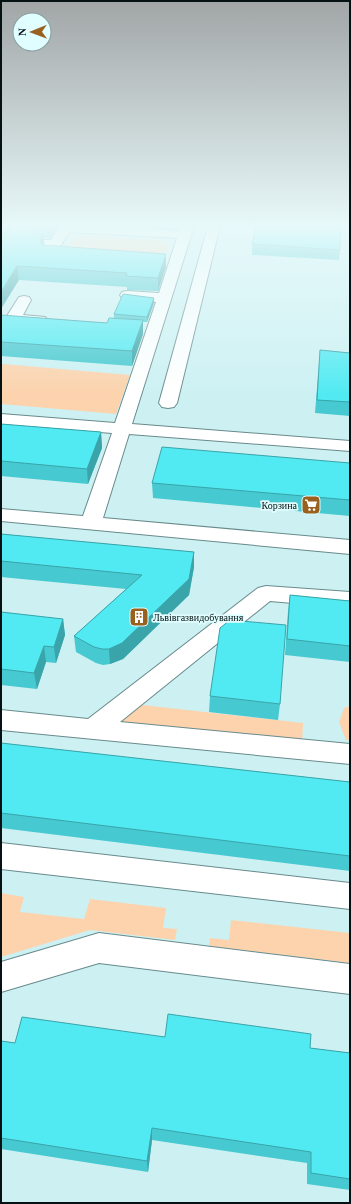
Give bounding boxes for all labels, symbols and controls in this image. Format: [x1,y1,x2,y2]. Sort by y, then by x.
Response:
north arrow [12,12,52,52]
text: N [16,28,28,36]
supermarket icon: Корзина [300,494,322,516]
place label: Корзина [262,500,298,511]
building icon: Львівгазвидобування [128,606,150,628]
place label: Львівгазвидобування [153,612,244,623]

